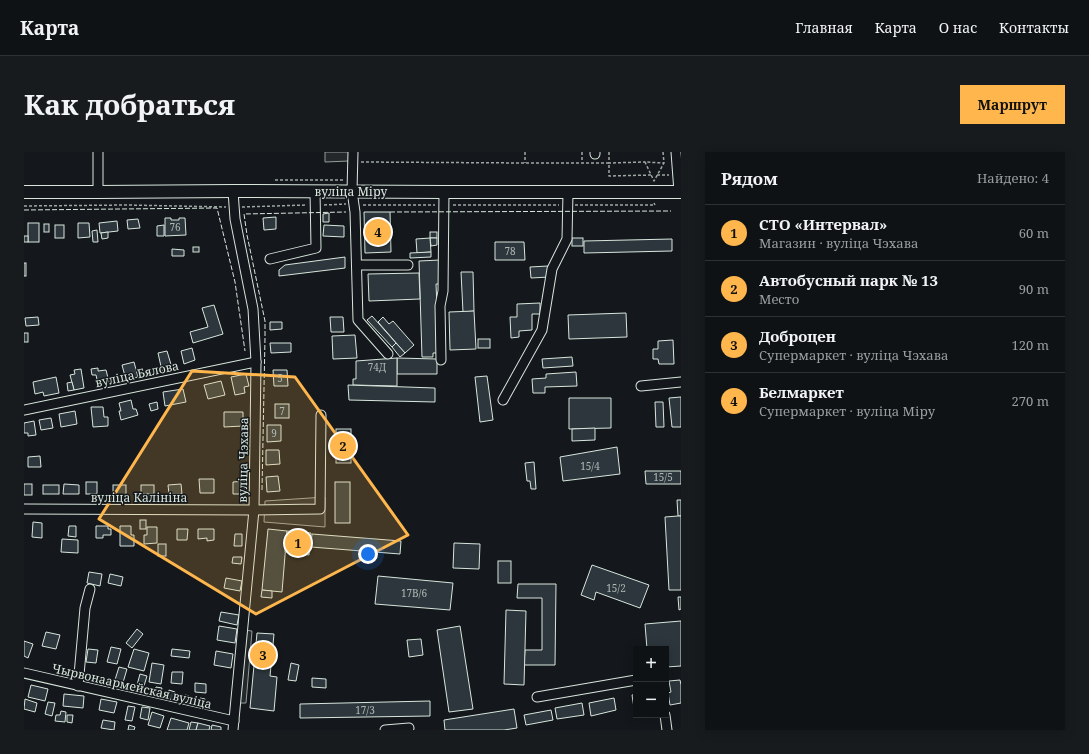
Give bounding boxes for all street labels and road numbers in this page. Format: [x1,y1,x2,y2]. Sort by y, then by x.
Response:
street label: вуліца Міру [315,183,388,200]
street label: вуліца Бялова [94,357,180,391]
street label: вуліца Чэхава [234,417,252,503]
street label: вуліца Калініна [91,489,187,506]
street label: Чырвонаармейская вуліца [50,659,214,713]

